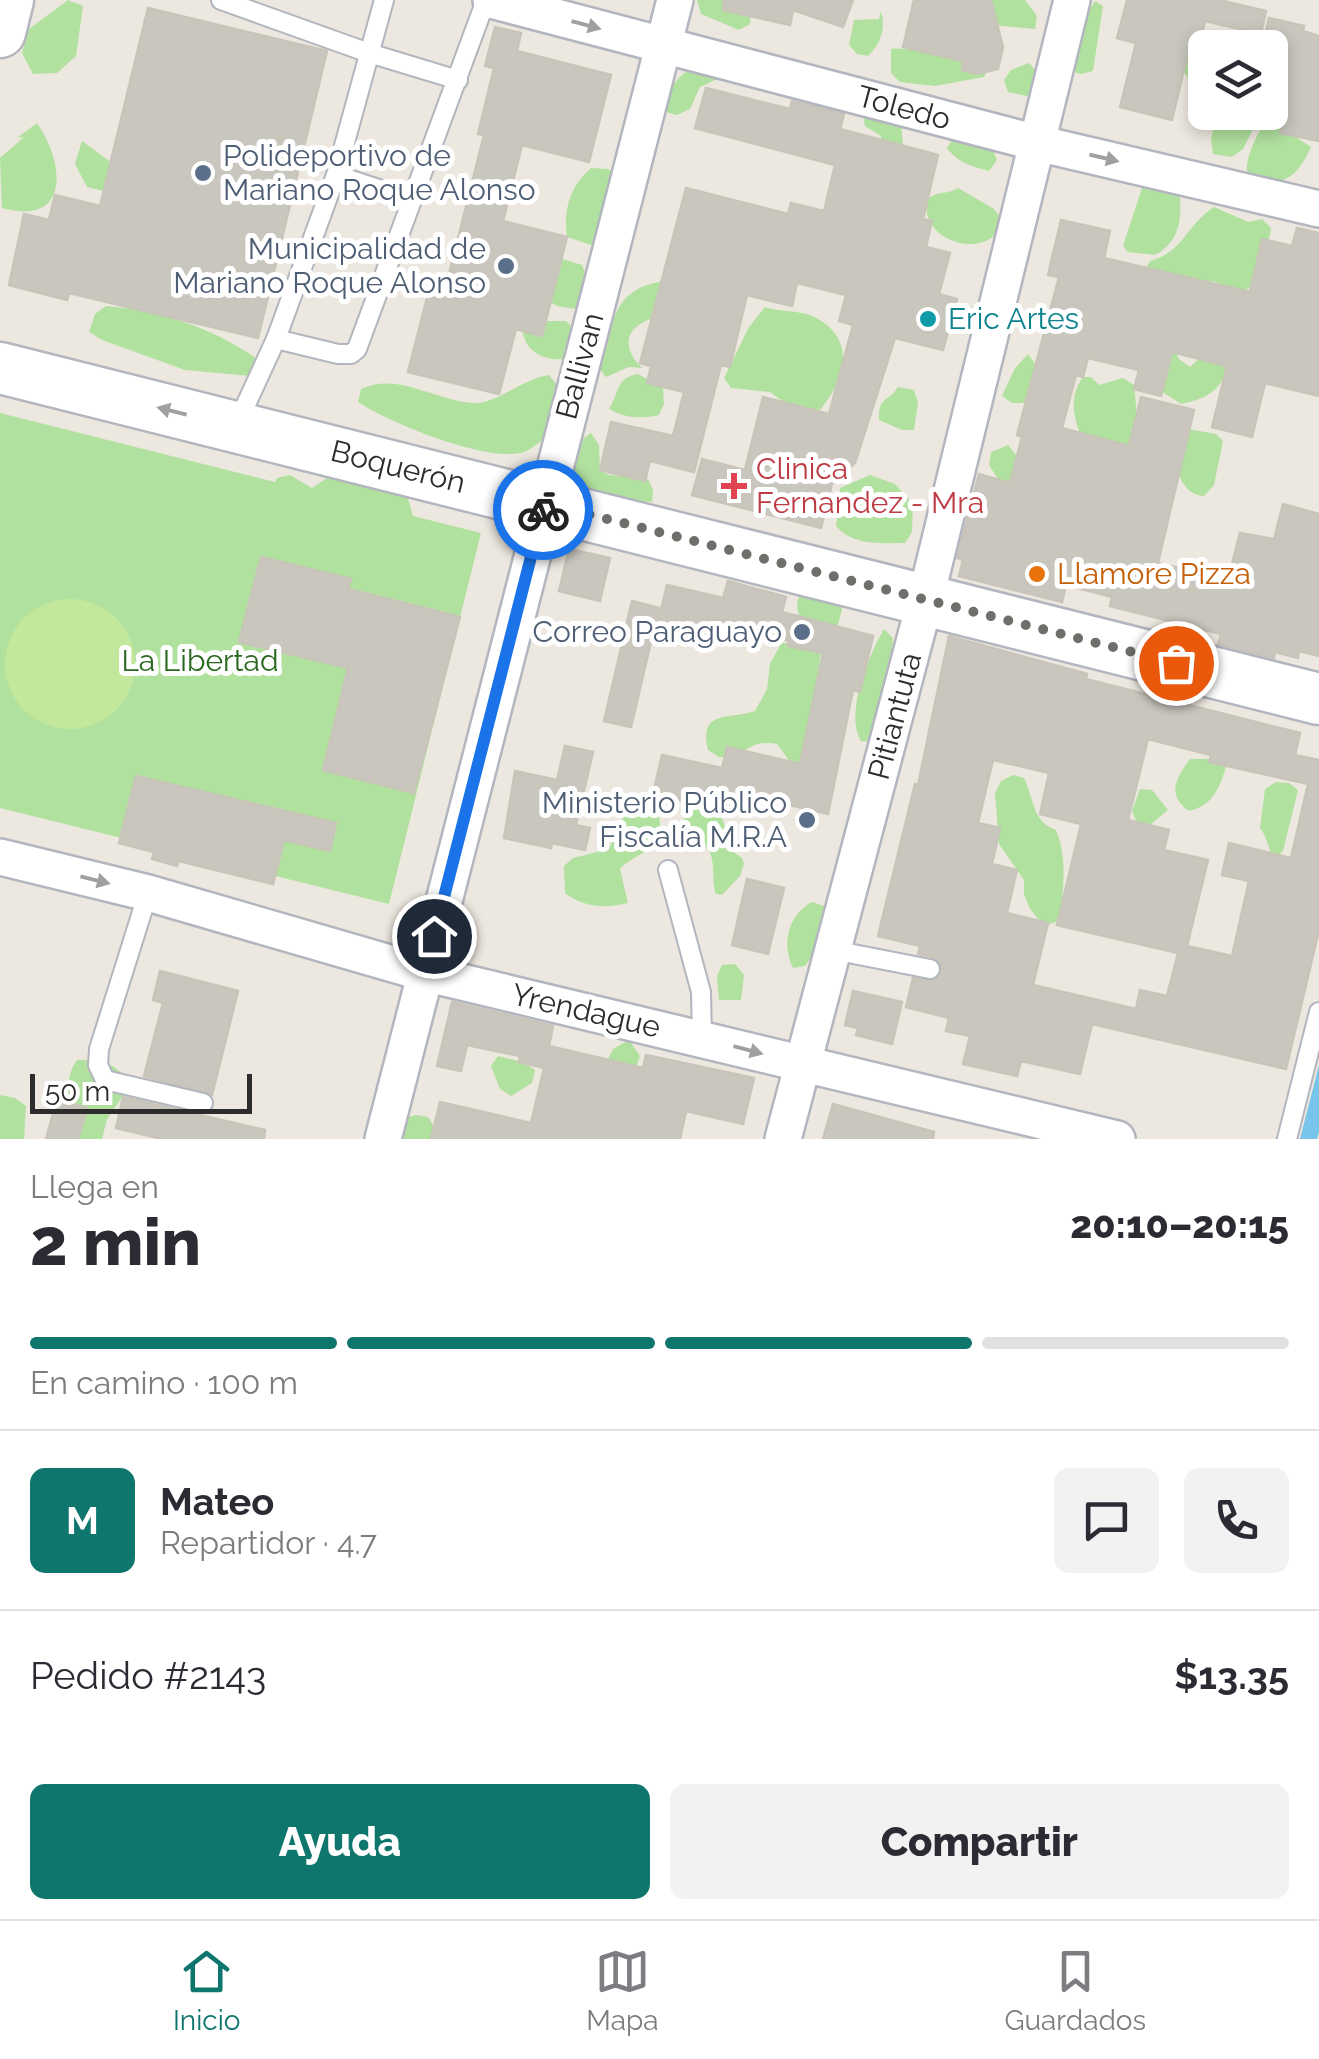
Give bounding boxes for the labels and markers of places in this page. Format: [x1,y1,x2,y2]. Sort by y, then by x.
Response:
place label: Polideportivo de Mariano Roque Alonso [223,138,536,207]
marker: Polideportivo de Mariano Roque Alonso [192,162,214,184]
place label: Municipalidad de Mariano Roque Alonso [173,231,486,300]
marker: Municipalidad de Mariano Roque Alonso [495,255,517,277]
place label: Eric Artes [948,301,1079,336]
marker: Eric Artes [917,308,939,330]
place label: Clinica Fernandez - Mra [756,451,984,520]
marker: Clinica Fernandez - Mra [721,473,747,499]
place label: Llamore Pizza [1057,556,1251,591]
marker: Llamore Pizza [1026,563,1048,585]
place label: Correo Paraguayo [532,614,782,649]
marker: Correo Paraguayo [791,621,813,643]
pin [1134,621,1219,706]
place label: Ministerio Público Fiscalía M.R.A [542,785,787,854]
marker: Ministerio Público Fiscalía M.R.A [796,809,818,831]
pin [392,894,477,979]

